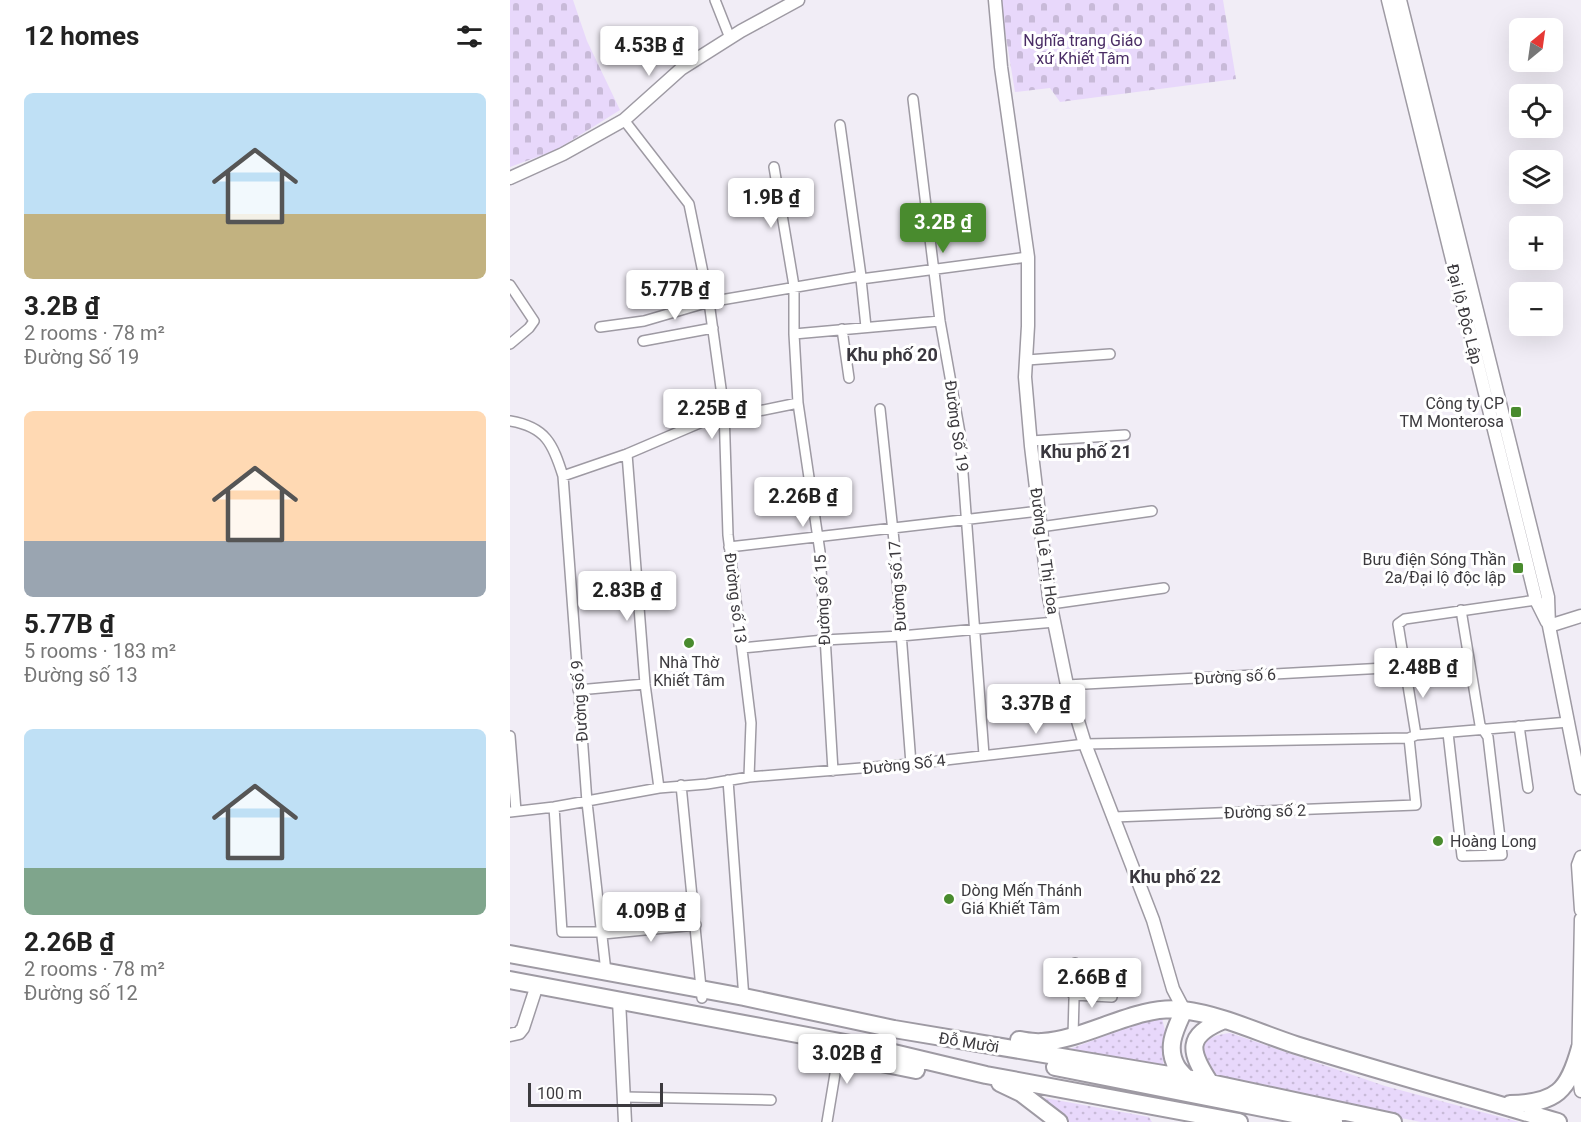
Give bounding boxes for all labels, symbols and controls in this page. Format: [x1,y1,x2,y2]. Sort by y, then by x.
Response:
north arrow [1509,18,1563,72]
map controls [1509,18,1563,336]
icon: filters [453,20,486,53]
text: 12 homes [24,21,139,51]
pin: 4.53B ₫ [594,26,704,77]
park label: Nghĩa trang Giáo xứ Khiết Tâm [1023,31,1143,68]
text: 4.53B ₫ [614,33,684,57]
button: locate [1509,84,1563,138]
icon: home [201,132,309,240]
button: layers [1509,150,1563,204]
pin: 1.9B ₫ [722,178,820,229]
text: 1.9B ₫ [742,185,800,209]
pin: 3.2B ₫ [894,203,992,254]
text: 3.2B ₫ [914,210,972,234]
button: + [1509,216,1563,270]
street label: Đại lộ Độc Lập [1443,262,1486,366]
pin: 5.77B ₫ [620,270,730,321]
text: 5.77B ₫ [640,277,710,301]
button: − [1509,282,1563,336]
text: 3.2B ₫ [24,291,99,321]
text: 2 rooms · 78 m² [24,321,165,345]
district label: Khu phố 20 [846,344,938,365]
text: Đường Số 19 [24,345,139,369]
street label: Đường Số 19 [941,379,972,473]
pin: 2.25B ₫ [657,389,767,440]
place label: Công ty CP TM Monterosa [1400,394,1504,431]
text: 2.25B ₫ [677,396,747,420]
marker: Công ty CP TM Monterosa [1509,405,1523,419]
district label: Khu phố 21 [1040,441,1132,462]
icon: home [201,450,309,558]
pin: 2.26B ₫ [748,477,858,528]
text: 2.26B ₫ [768,484,838,508]
street label: Đường Lê Thị Hoa [1026,486,1063,616]
street label: Đường số 17 [885,540,910,632]
place label: Bưu điện Sóng Thần 2a/Đại lộ độc lập [1363,550,1506,587]
street label: Đường số 13 [721,552,750,644]
street label: Đường số 15 [811,554,834,646]
marker: Bưu điện Sóng Thần 2a/Đại lộ độc lập [1511,561,1525,575]
pin: 2.83B ₫ [572,571,682,622]
text: 2.83B ₫ [592,578,662,602]
text: 5.77B ₫ [24,609,114,639]
marker: Nhà Thờ Khiết Tâm [682,636,696,650]
text: 5 rooms · 183 m² [24,639,176,663]
pin: 2.48B ₫ [1368,648,1478,699]
place label: Nhà Thờ Khiết Tâm [653,653,725,690]
text: 2.48B ₫ [1388,655,1458,679]
street label: Đường số 9 [567,659,592,742]
text: Đường số 13 [24,663,138,687]
street label: Đường số 6 [1194,665,1276,688]
pin: 3.37B ₫ [981,684,1091,735]
text: 3.37B ₫ [1001,691,1071,715]
street label: Đường Số 4 [862,751,946,778]
icon: home [201,768,309,876]
street label: Đường số 2 [1224,801,1306,822]
place label: Hoàng Long [1450,832,1537,851]
marker: Hoàng Long [1431,834,1445,848]
district label: Khu phố 22 [1129,866,1221,887]
place label: Dòng Mến Thánh Giá Khiết Tâm [961,881,1082,918]
pin: 4.09B ₫ [596,892,706,943]
marker: Dòng Mến Thánh Giá Khiết Tâm [942,892,956,906]
text: 4.09B ₫ [616,899,686,923]
text: 2.26B ₫ [24,927,114,957]
text: 2 rooms · 78 m² [24,957,165,981]
pin: 2.66B ₫ [1037,958,1147,1009]
text: 2.66B ₫ [1057,965,1127,989]
text: Đường số 12 [24,981,138,1005]
street label: Đỗ Mười [937,1028,1000,1057]
pin: 3.02B ₫ [792,1034,902,1085]
text: 3.02B ₫ [812,1041,882,1065]
scale bar [528,1080,663,1108]
text: 100 m [537,1084,582,1103]

